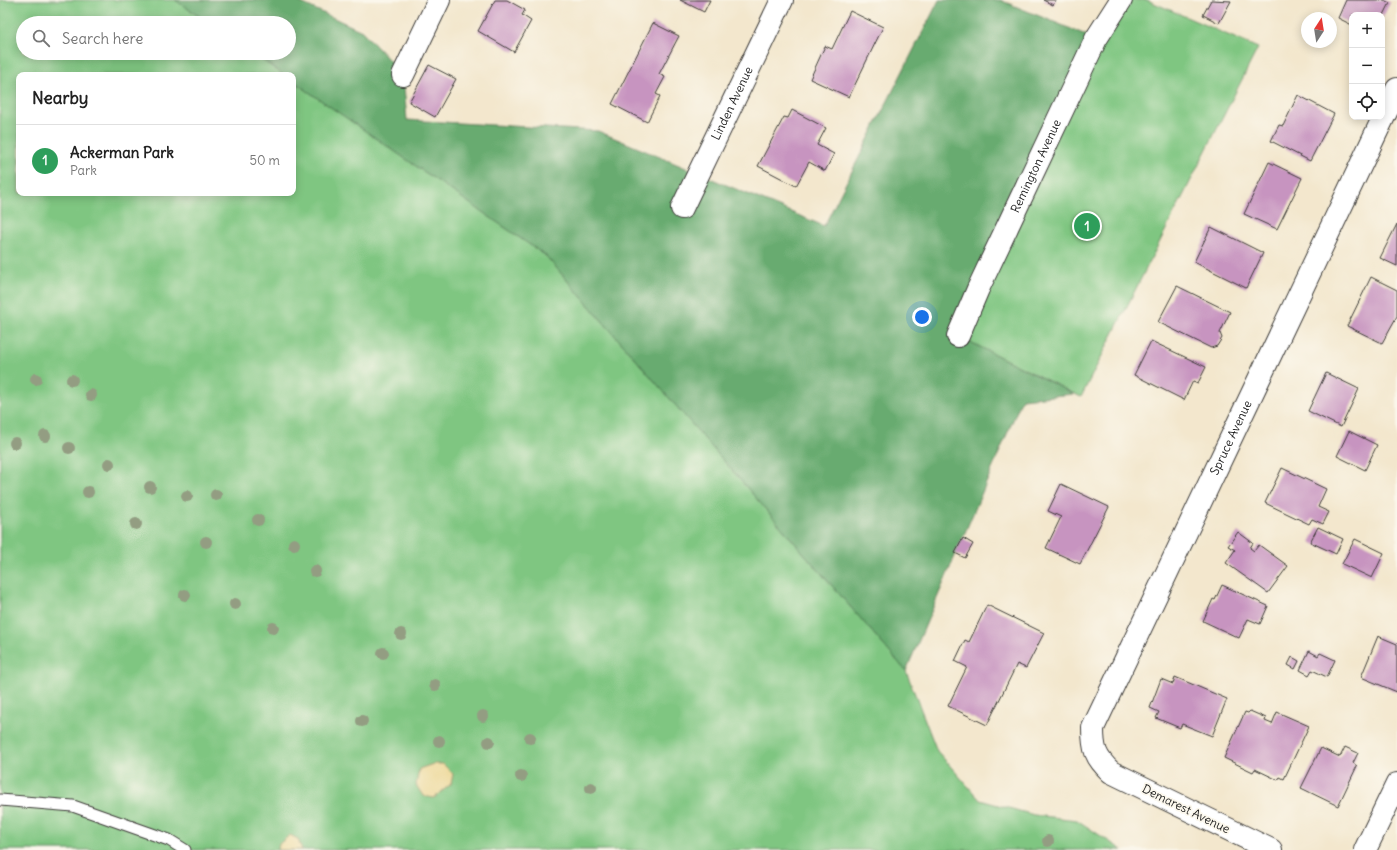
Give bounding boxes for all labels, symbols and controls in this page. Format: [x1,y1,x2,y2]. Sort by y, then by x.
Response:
north arrow [1301,12,1337,48]
map controls [1349,12,1385,120]
button: + [1349,12,1385,48]
search box [16,16,296,60]
icon: search [30,27,52,49]
text: Search here [62,29,143,48]
button: − [1349,48,1385,84]
street label: Linden Avenue [708,64,756,142]
button: locate [1349,84,1385,120]
text: Nearby [32,87,88,109]
street label: Remington Avenue [1007,117,1064,215]
text: Ackerman Park [70,143,174,162]
text: 1 [42,152,48,169]
text: 50 m [249,152,280,169]
text: Park [70,162,97,179]
pin: 1 [1074,211,1100,241]
your location [912,307,932,327]
street label: Spruce Avenue [1207,398,1255,477]
street label: Demarest Avenue [1140,781,1233,836]

